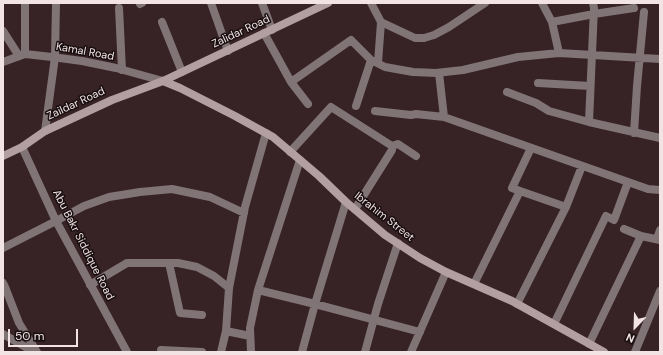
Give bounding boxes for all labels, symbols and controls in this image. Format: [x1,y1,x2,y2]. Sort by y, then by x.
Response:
street label: Zalidar Road [210,13,272,51]
street label: Kamal Road [55,40,115,64]
street label: Zaildar Road [45,85,107,123]
street label: Abu Bakr Siddique Road [49,188,117,302]
street label: Ibrahim Street [351,190,417,244]
north arrow [615,307,655,347]
scale bar [10,321,80,347]
text: 50 m [15,328,44,344]
text: N [624,330,637,346]

